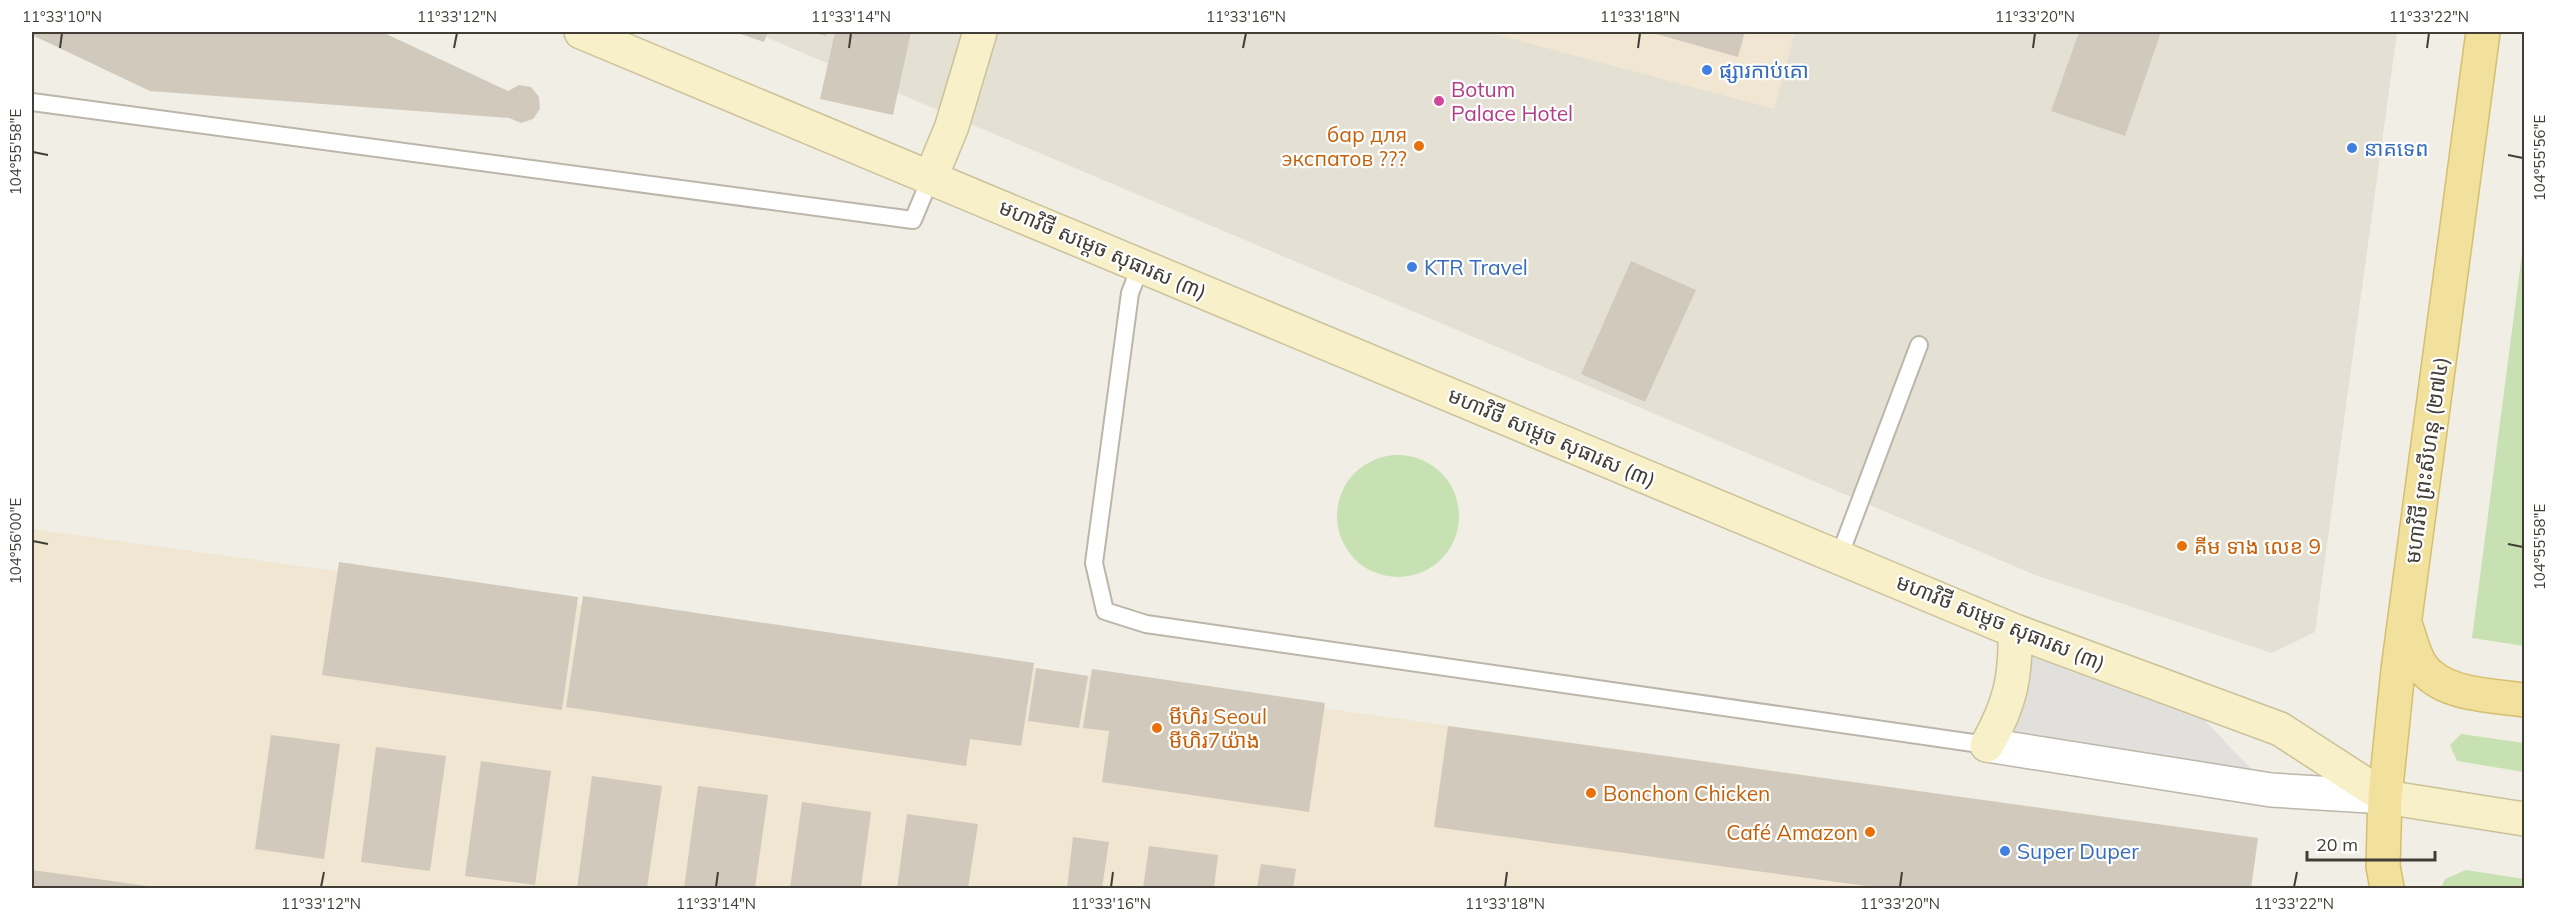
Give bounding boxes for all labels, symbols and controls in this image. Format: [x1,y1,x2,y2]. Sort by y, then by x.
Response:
text: 11°33'10"N [22,7,102,26]
text: 11°33'12"N [417,7,497,26]
text: 11°33'14"N [811,7,891,26]
text: 11°33'16"N [1206,7,1286,26]
text: 11°33'18"N [1600,7,1680,26]
text: 11°33'20"N [1995,7,2075,26]
text: 11°33'22"N [2389,7,2469,26]
place label: ផ្សារកាប់គោ [1719,57,1809,84]
marker: ផ្សារកាប់គោ [1700,63,1714,77]
place label: Botum Palace Hotel [1451,76,1573,126]
marker: Botum Palace Hotel [1432,94,1446,108]
text: 104°55'58"E [6,109,25,195]
text: 104°55'56"E [2530,115,2549,201]
place label: бар для экспатов ??? [1282,121,1407,171]
place label: នាគទេព [2364,135,2429,161]
marker: бар для экспатов ??? [1412,139,1426,153]
marker: នាគទេព [2345,141,2359,155]
street label: មហាវិថី សម្តេច សុធារស (៣) [995,193,1211,306]
place label: KTR Travel [1424,254,1528,280]
marker: KTR Travel [1405,260,1419,274]
street label: មហាវិថី ព្រះសីហនុ (២៧៤) [2399,355,2455,565]
street label: មហាវិថី សម្តេច សុធារស (៣) [1444,381,1660,494]
text: 104°56'00"E [6,498,25,584]
text: 104°55'58"E [2530,504,2549,590]
place label: គីម ទាង លេខ 9 [2194,533,2321,559]
marker: គីម ទាង លេខ 9 [2175,539,2189,553]
street label: មហាវិថី សម្តេច សុធារស (៣) [1892,568,2109,677]
place label: មីហិរ Seoul មីហិរ7យ៉ាង [1169,703,1267,753]
marker: មីហិរ Seoul មីហិរ7យ៉ាង [1150,721,1164,735]
place label: Bonchon Chicken [1603,780,1770,806]
marker: Bonchon Chicken [1584,786,1598,800]
place label: Café Amazon [1726,819,1858,845]
scale bar [2307,824,2434,862]
marker: Café Amazon [1863,825,1877,839]
text: 20 m [2316,833,2358,856]
place label: Super Duper [2017,838,2139,864]
marker: Super Duper [1998,844,2012,858]
text: 11°33'12"N [281,894,361,913]
text: 11°33'14"N [676,894,756,913]
text: 11°33'16"N [1071,894,1151,913]
text: 11°33'18"N [1465,894,1545,913]
text: 11°33'20"N [1860,894,1940,913]
text: 11°33'22"N [2254,894,2334,913]

